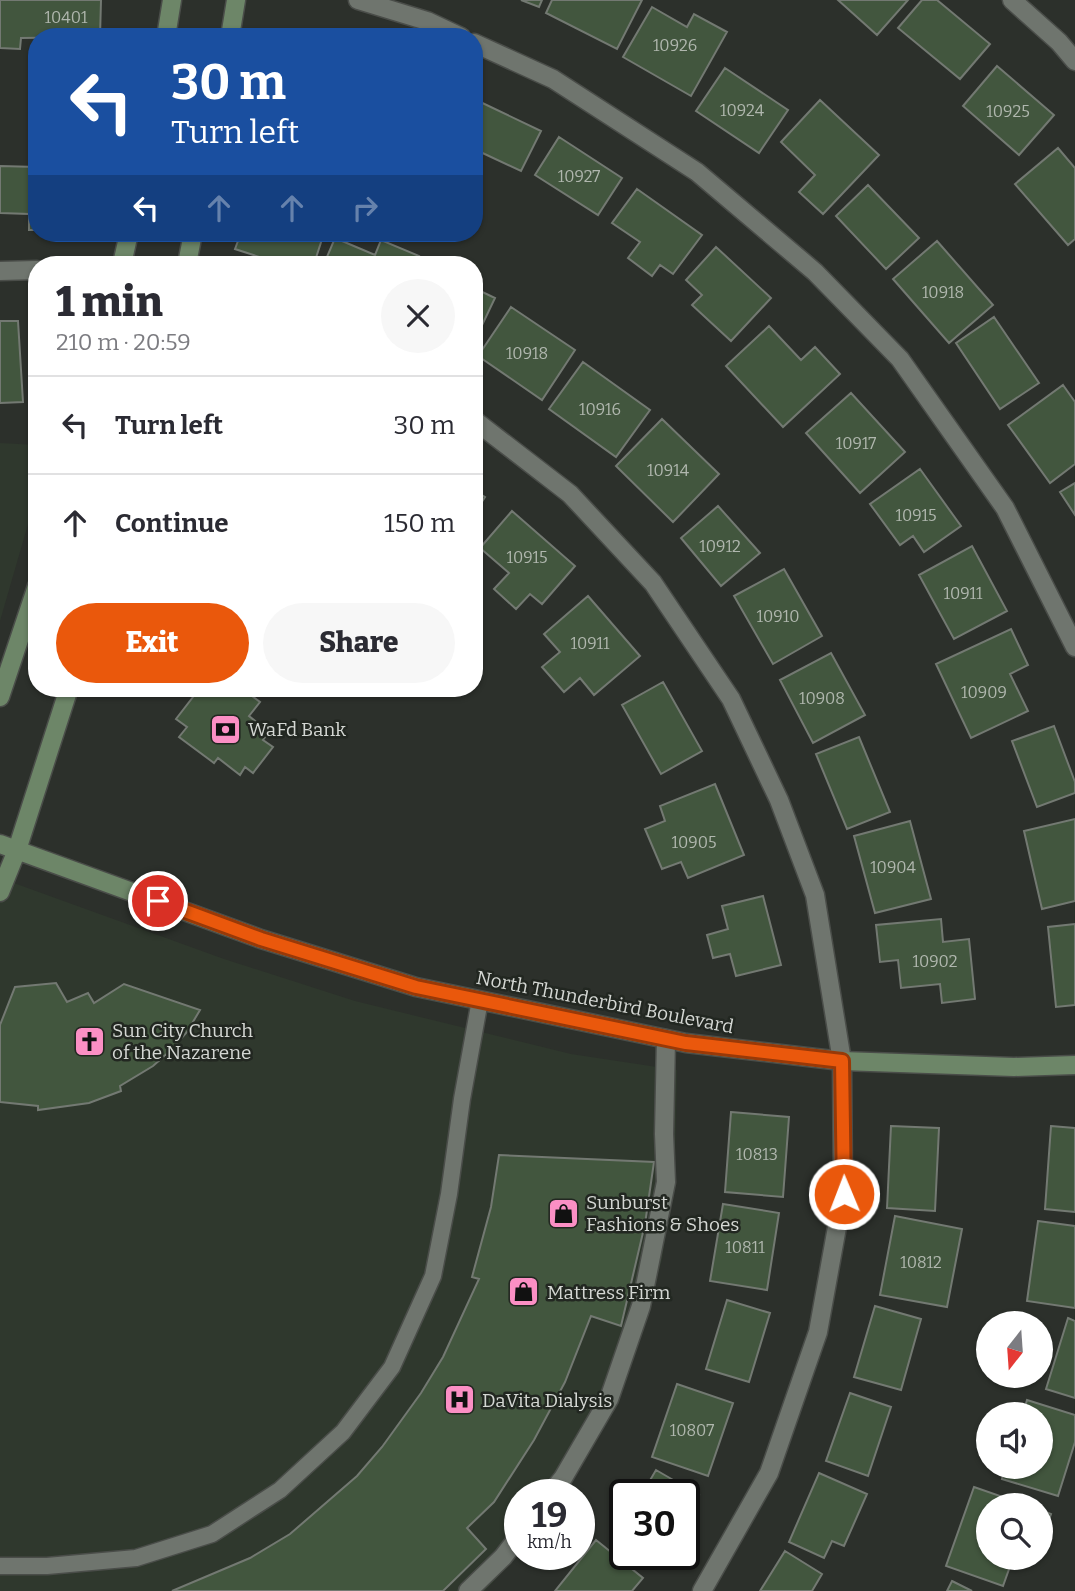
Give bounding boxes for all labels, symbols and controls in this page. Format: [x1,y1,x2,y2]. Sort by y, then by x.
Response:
house number: 10401 [45,8,88,27]
house number: 10926 [653,36,697,55]
text: 30 m [171,53,286,112]
icon: left [56,56,147,147]
house number: 10924 [720,101,765,120]
house number: 10925 [986,102,1030,121]
text: Turn left [171,113,299,151]
house number: 10927 [558,167,600,186]
icon: left [127,189,165,227]
icon: ahead [200,189,238,227]
icon: ahead [273,189,311,227]
icon: right [346,189,384,227]
text: 1 min [56,277,163,327]
button: close [381,279,455,353]
house number: 10918 [922,283,964,302]
text: 210 m · 20:59 [56,328,191,356]
house number: 10918 [506,344,548,363]
house number: 10916 [579,400,621,419]
icon: left [56,406,94,444]
text: Turn left [115,410,223,441]
text: 30 m [394,410,455,441]
house number: 10917 [836,434,876,453]
house number: 10914 [647,461,690,480]
icon: ahead [56,504,94,542]
house number: 10915 [895,506,937,525]
text: Continue [115,508,229,539]
text: 150 m [384,508,455,539]
house number: 10912 [699,537,741,556]
house number: 10915 [506,548,548,567]
house number: 10911 [943,584,983,603]
button: Exit [56,603,249,683]
button: Share [263,603,455,683]
house number: 10910 [757,607,799,626]
house number: 10911 [570,634,610,653]
house number: 10909 [961,683,1007,702]
house number: 10908 [799,689,845,708]
bank icon: WaFd Bank [208,712,242,746]
place label: WaFd Bank [248,718,346,741]
house number: 10905 [672,833,716,852]
house number: 10904 [870,858,917,877]
pin [128,871,188,931]
icon: arrive [139,882,177,920]
house number: 10902 [912,952,958,971]
street label: North Thunderbird Boulevard [474,966,736,1038]
place label: Sun City Church of the Nazarene [112,1019,253,1064]
church icon: Sun City Church of the Nazarene [72,1024,106,1058]
house number: 10813 [736,1145,778,1164]
position arrow [807,1157,881,1231]
place label: Sunburst Fashions & Shoes [586,1191,739,1236]
shop icon: Sunburst Fashions & Shoes [546,1196,580,1230]
house number: 10811 [725,1238,765,1257]
house number: 10812 [900,1253,942,1272]
shop icon: Mattress Firm [507,1275,541,1309]
place label: Mattress Firm [547,1281,670,1304]
north arrow [976,1311,1054,1388]
map controls [976,1311,1053,1570]
hospital icon: DaVita Dialysis [442,1383,476,1417]
place label: DaVita Dialysis [482,1389,612,1412]
button: sound [976,1402,1053,1479]
house number: 10807 [670,1421,714,1440]
speed limit sign: 30 [609,1479,700,1570]
button: search [976,1493,1053,1570]
text: 19 [532,1494,567,1536]
text: km/h [527,1531,572,1553]

